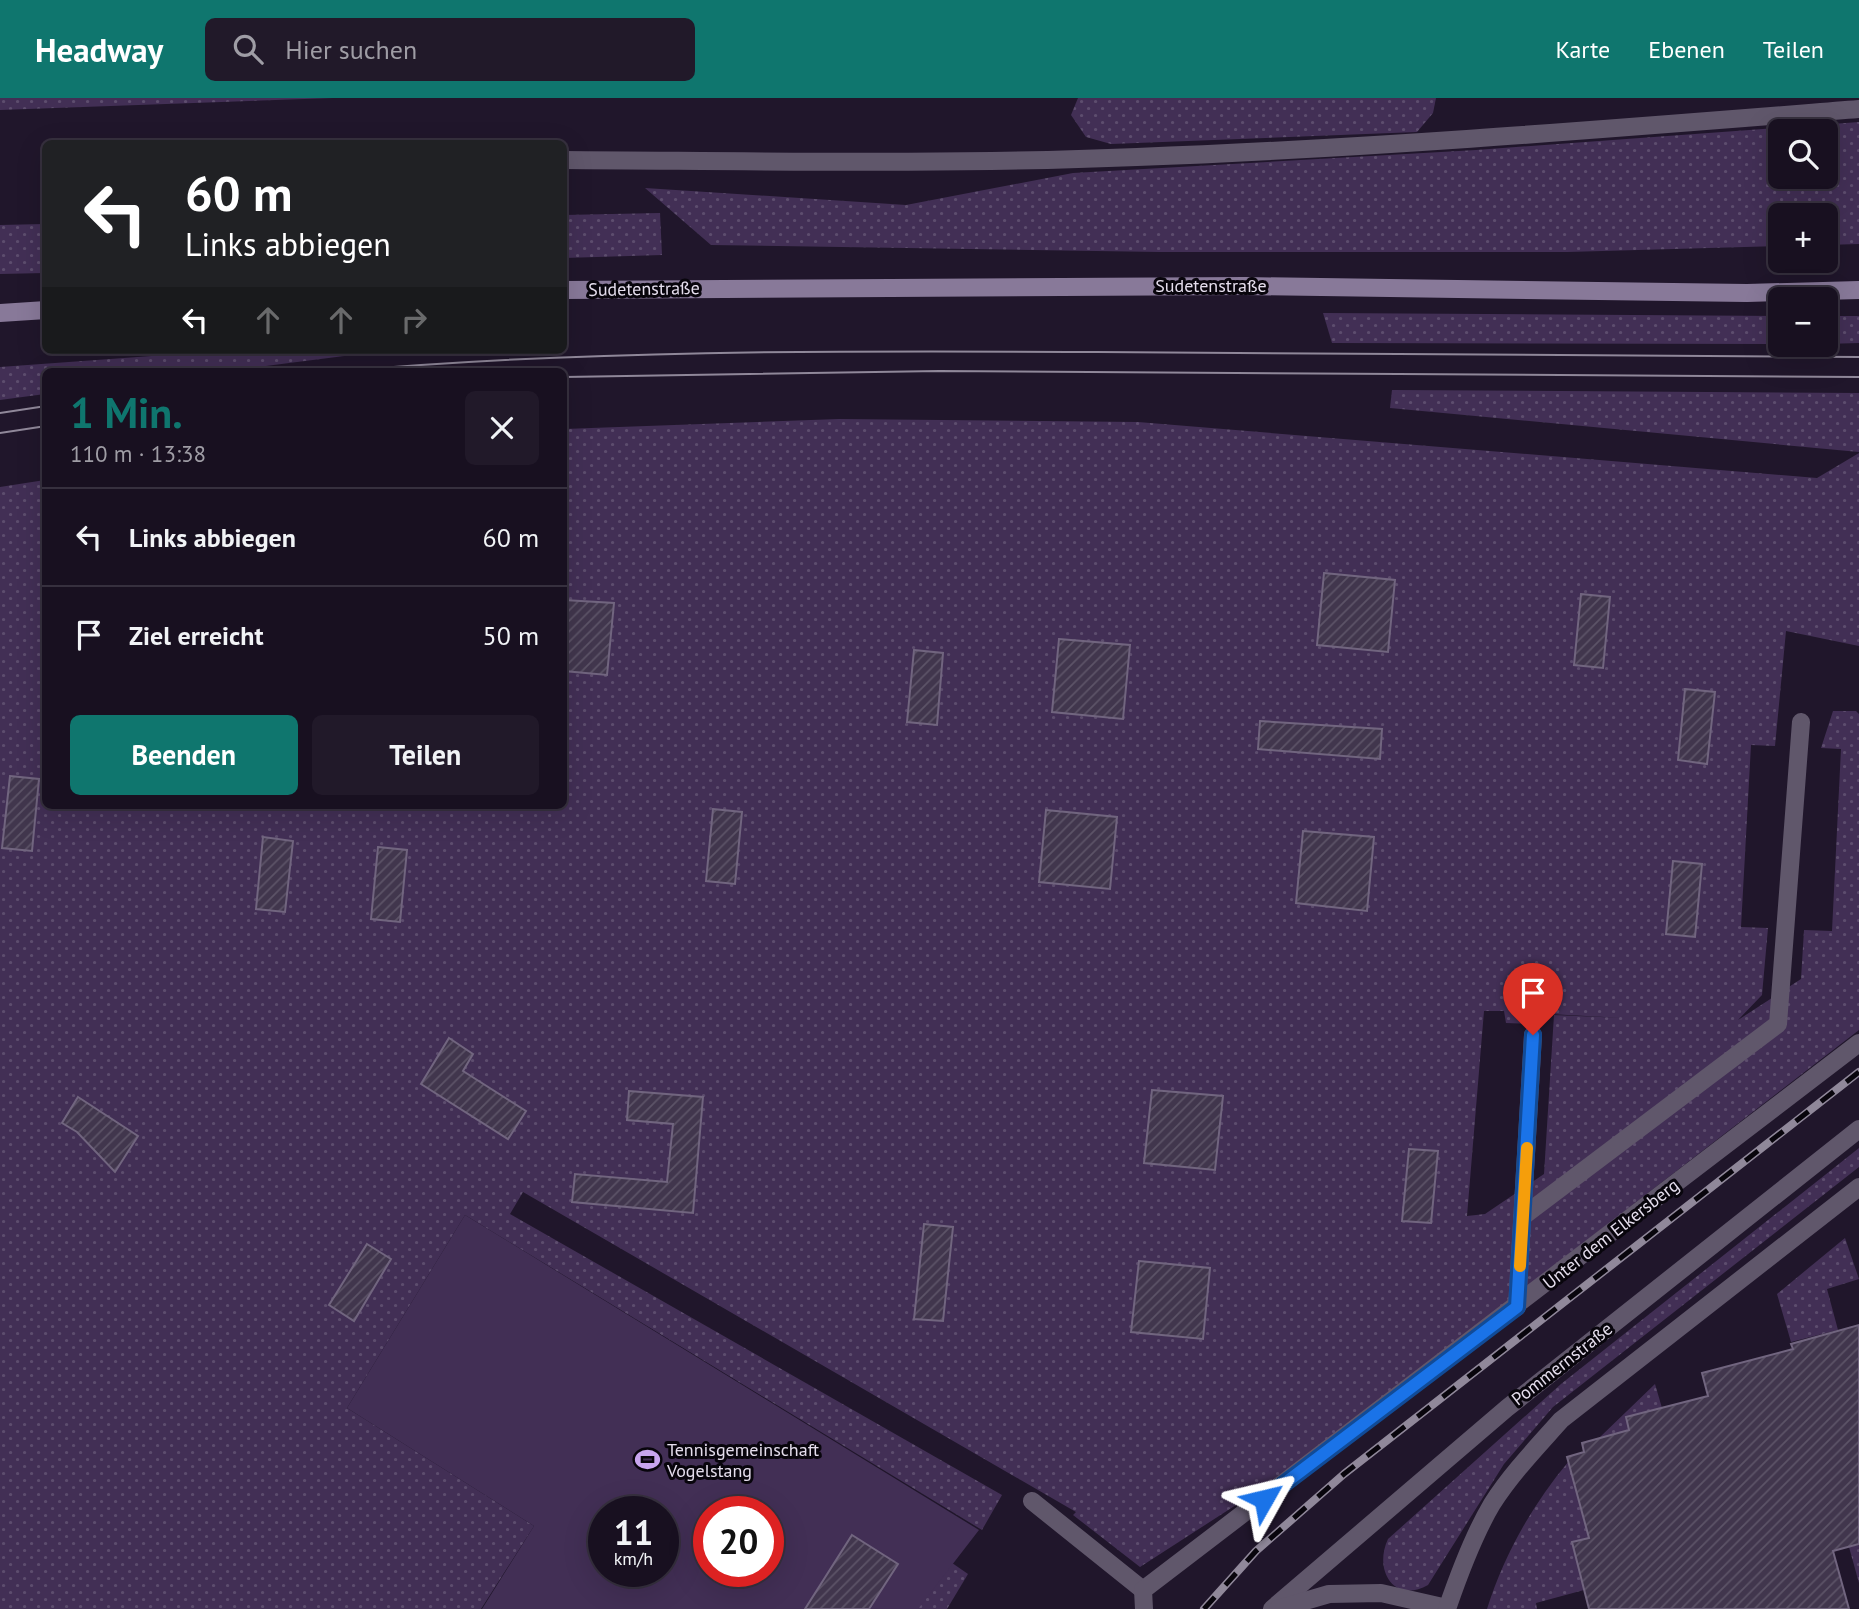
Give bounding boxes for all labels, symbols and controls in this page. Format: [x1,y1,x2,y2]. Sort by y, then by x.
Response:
search box [205,18,695,81]
text: Headway [35,28,163,71]
icon: search [229,30,267,68]
text: Hier suchen [285,33,417,66]
text: Karte [1556,34,1610,65]
text: Ebenen [1648,34,1725,65]
text: Teilen [1763,34,1824,65]
map controls [1768,119,1838,357]
button: search [1768,119,1838,189]
text: 60 m [185,161,292,225]
icon: left [70,168,161,259]
button: + [1768,203,1838,273]
text: Links abbiegen [185,223,391,265]
street label: Sudetenstraße [1155,274,1267,297]
street label: Sudetenstraße [588,276,700,301]
button: − [1768,287,1838,357]
icon: left [176,301,214,339]
icon: ahead [249,301,287,339]
icon: ahead [322,301,360,339]
icon: right [395,301,433,339]
text: 1 Min. [70,385,183,440]
button: close [465,391,539,465]
text: 110 m · 13:38 [70,439,206,468]
icon: left [70,518,108,556]
text: Links abbiegen [129,521,296,554]
text: 60 m [483,521,539,554]
icon: arrive [70,616,108,654]
text: Ziel erreicht [129,619,264,652]
text: 50 m [483,619,539,652]
button: Beenden [70,715,298,795]
button: Teilen [312,715,539,795]
pin [1503,963,1563,1035]
icon: arrive [1514,974,1552,1012]
street label: Unter dem Elkersberg [1538,1173,1683,1294]
street label: Pommernstraße [1507,1317,1617,1410]
place label: Tennisgemeinschaft Vogelstang [666,1438,819,1482]
sports icon: Tennisgemeinschaft Vogelstang [633,1446,661,1474]
position arrow [1227,1462,1301,1536]
speed limit sign: 20 [693,1496,784,1587]
text: 11 [614,1509,653,1555]
text: km/h [614,1547,653,1570]

